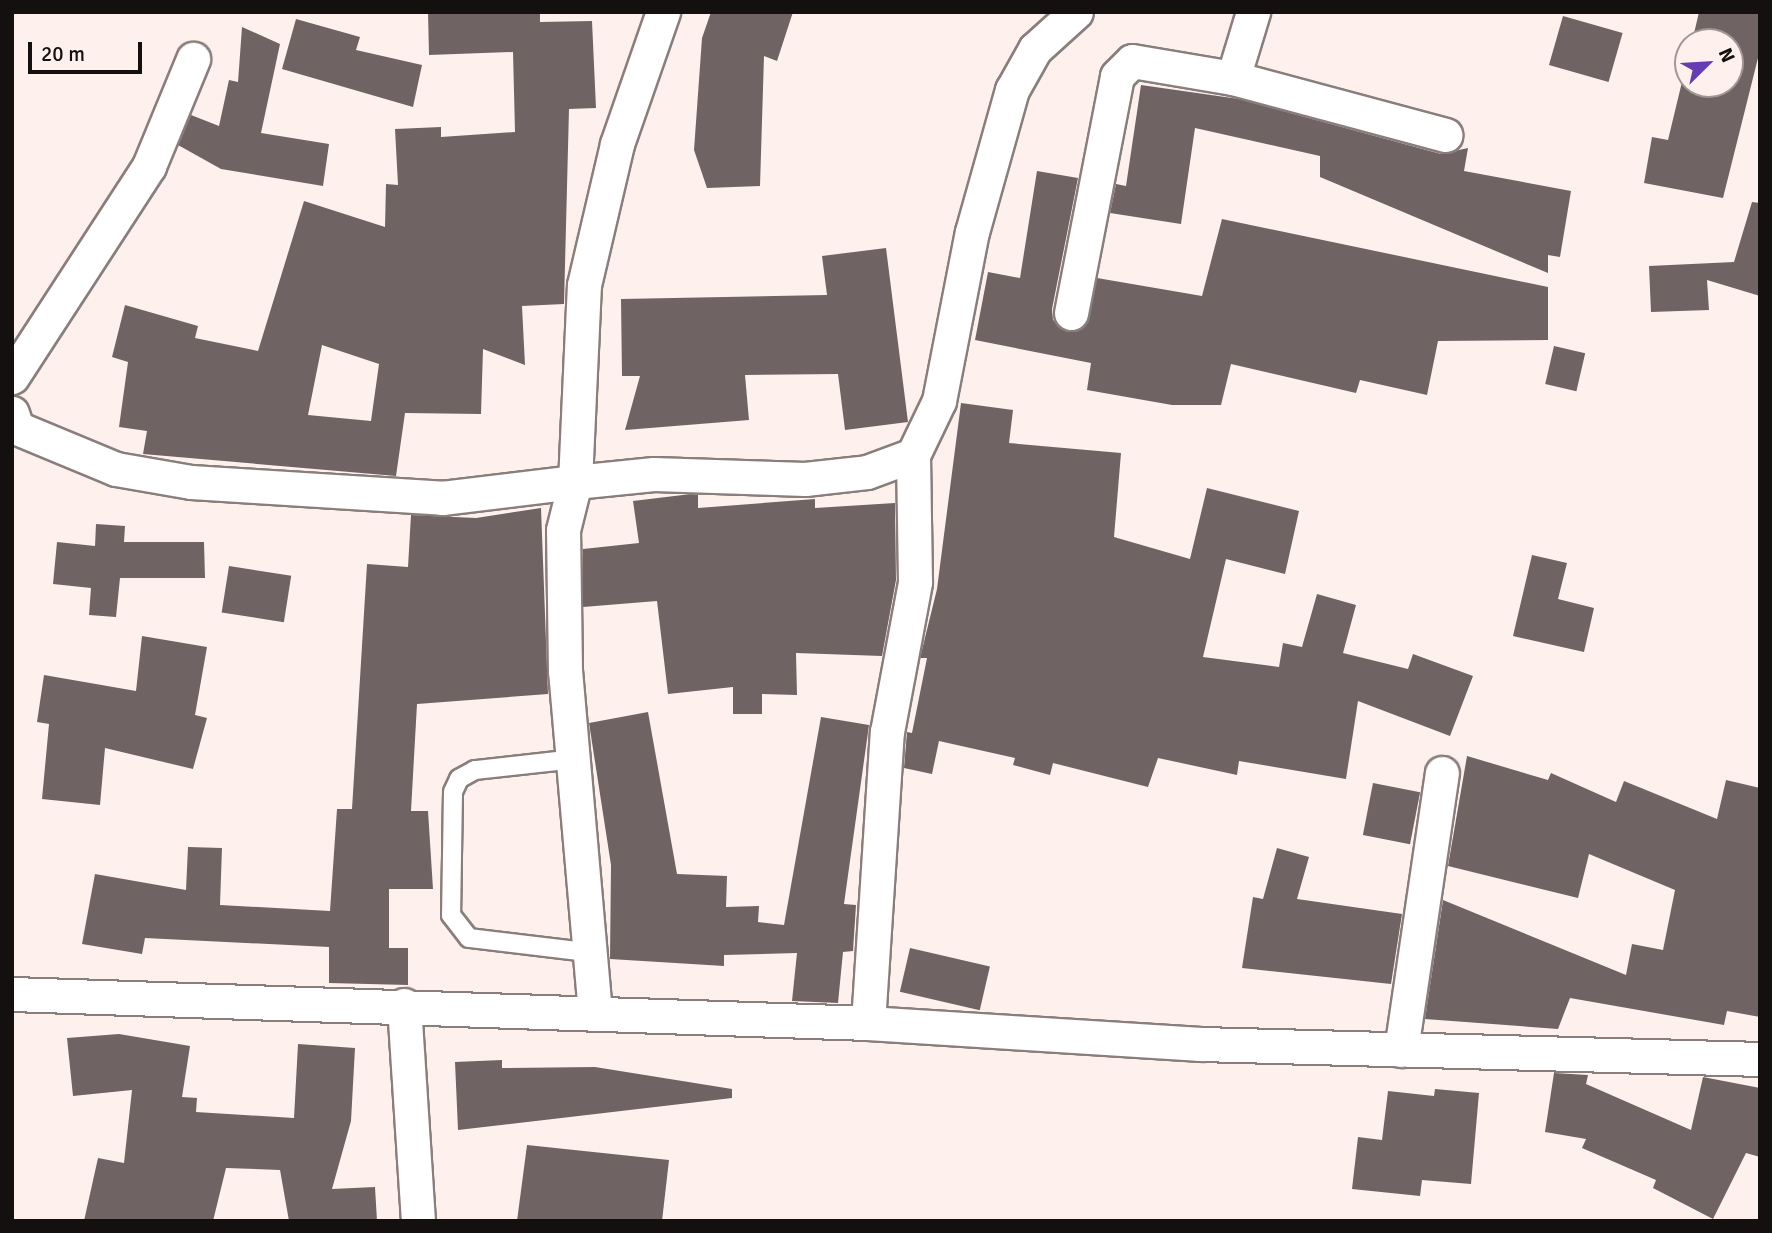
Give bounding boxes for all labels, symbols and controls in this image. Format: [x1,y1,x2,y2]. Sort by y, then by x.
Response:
scale bar [32,28,145,72]
north arrow [1674,28,1744,98]
text: 20 m [41,41,85,67]
text: N [1713,44,1740,66]

